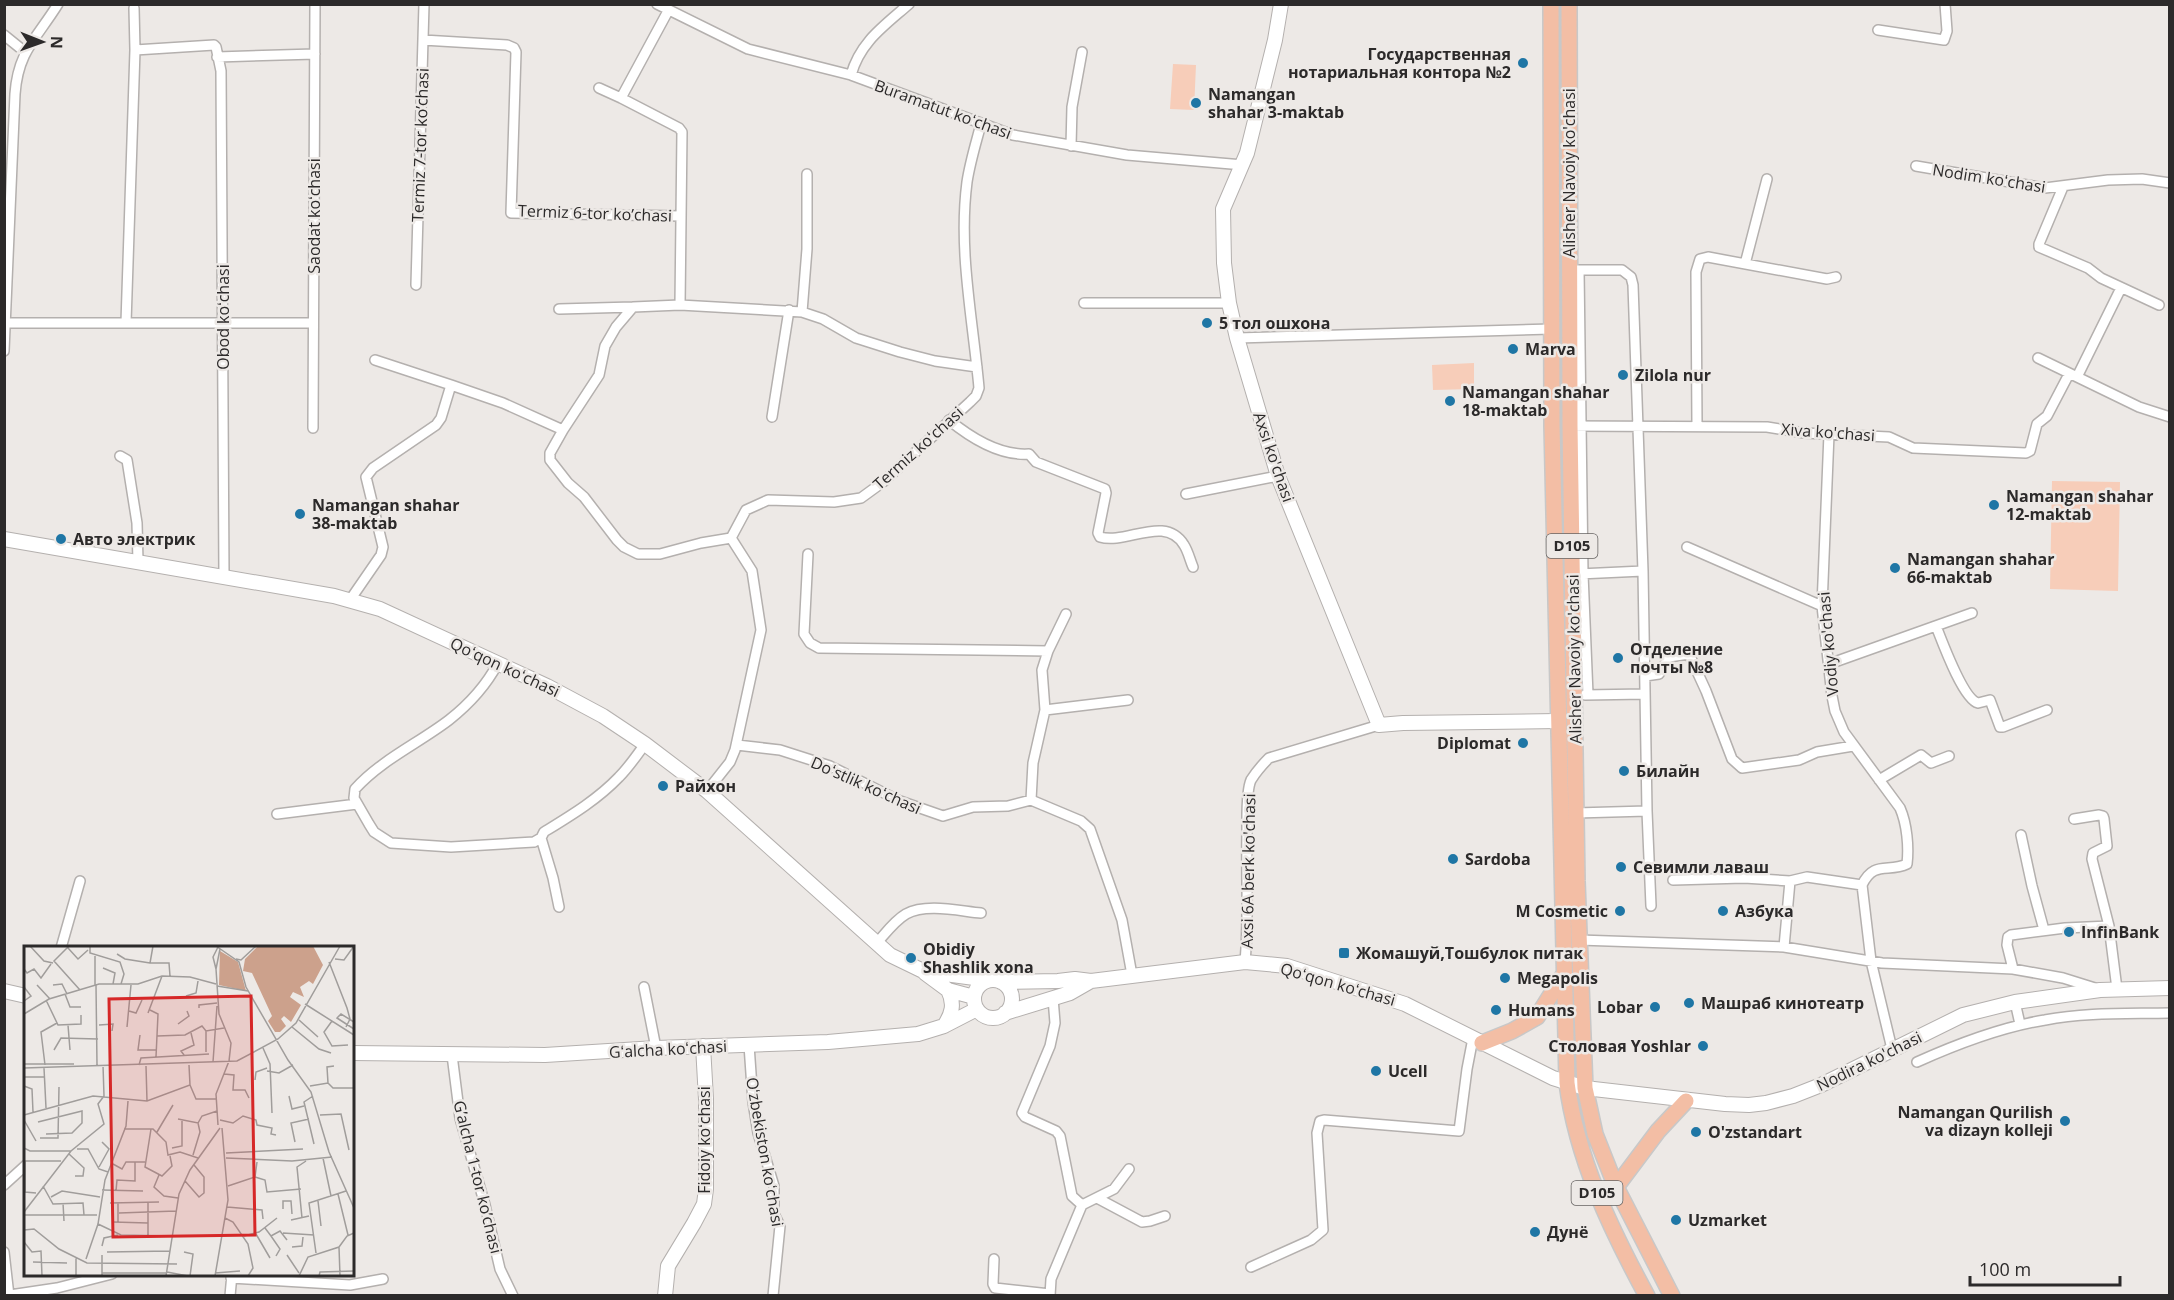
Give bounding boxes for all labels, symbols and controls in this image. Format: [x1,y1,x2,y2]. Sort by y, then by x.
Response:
north arrow [12,12,72,72]
text: N [46,36,68,49]
place label: Государственная нотариальная контора №2 [1288,43,1511,83]
marker: Государственная нотариальная контора №2 [1516,56,1530,70]
street label: Termiz 7-tor koʼchasi [406,68,434,222]
street label: Buramatut koʻchasi [871,74,1015,144]
place label: Namangan shahar 3-maktab [1208,83,1344,123]
street label: Alisher Navoiy ko'chasi [1558,88,1580,258]
marker: Namangan shahar 3-maktab [1189,96,1203,110]
street label: Saodat koʻchasi [303,158,325,274]
street label: Nodim koʻchasi [1931,158,2047,198]
street label: Termiz 6-tor koʼchasi [518,199,672,227]
street label: Obod koʻchasi [212,264,234,370]
place label: 5 тол ошхона [1219,312,1330,334]
marker: 5 тол ошхона [1200,316,1214,330]
place label: Marva [1525,338,1576,360]
marker: Marva [1506,342,1520,356]
place label: Zilola nur [1635,364,1711,386]
marker: Zilola nur [1616,368,1630,382]
place label: Namangan shahar 18-maktab [1462,381,1610,421]
marker: Namangan shahar 18-maktab [1443,394,1457,408]
street label: Termiz koʻchasi [868,402,968,494]
street label: Axsi ko'chasi [1248,409,1300,505]
street label: Xiva ko'chasi [1780,418,1876,446]
place label: Namangan shahar 12-maktab [2006,485,2154,525]
place label: Namangan shahar 38-maktab [312,494,460,534]
marker: Namangan shahar 12-maktab [1987,498,2001,512]
marker: Namangan shahar 38-maktab [293,507,307,521]
place label: Авто электрик [73,528,195,550]
marker: Авто электрик [54,532,68,546]
road number: D105 [1546,534,1598,558]
place label: Namangan shahar 66-maktab [1907,548,2055,588]
marker: Namangan shahar 66-maktab [1888,561,1902,575]
street label: Alisher Navoiy ko'chasi [1562,574,1586,744]
street label: Vodiy ko'chasi [1812,591,1844,697]
street label: Qoʻqon koʻchasi [447,632,563,702]
place label: Отделение почты №8 [1630,638,1723,678]
marker: Отделение почты №8 [1611,651,1625,665]
place label: Diplomat [1437,732,1511,754]
marker: Diplomat [1516,736,1530,750]
street label: Doʻstlik koʻchasi [807,751,925,819]
place label: Билайн [1636,760,1700,782]
marker: Билайн [1617,764,1631,778]
place label: Райхон [675,775,736,797]
marker: Райхон [656,779,670,793]
street label: Axsi 6А berk ko'chasi [1236,793,1260,949]
place label: Sardoba [1465,848,1531,870]
marker: Sardoba [1446,852,1460,866]
place label: Севимли лаваш [1633,856,1769,878]
marker: Севимли лаваш [1614,860,1628,874]
place label: M Cosmetic [1515,900,1608,922]
place label: Азбука [1735,900,1794,922]
marker: M Cosmetic [1613,904,1627,918]
marker: Азбука [1716,904,1730,918]
place label: InfinBank [2081,921,2159,943]
marker: InfinBank [2062,925,2076,939]
place label: Obidiy Shashlik xona [923,938,1034,978]
place label: Жомашуй,Тошбулок питак [1356,942,1583,964]
inset map [24,946,354,1276]
marker: Жомашуй,Тошбулок питак [1337,946,1351,960]
marker: Obidiy Shashlik xona [904,951,918,965]
street label: Qoʻqon koʻchasi [1278,957,1398,1011]
place label: Megapolis [1517,967,1598,989]
marker: Megapolis [1498,971,1512,985]
place label: Машраб кинотеатр [1701,992,1864,1014]
place label: Lobar [1597,996,1643,1018]
marker: Машраб кинотеатр [1682,996,1696,1010]
place label: Humans [1508,999,1575,1021]
marker: Lobar [1648,1000,1662,1014]
marker: Humans [1489,1003,1503,1017]
street label: Nodira ko'chasi [1813,1026,1925,1096]
street label: Gʻalcha koʻchasi [608,1035,728,1063]
place label: Столовая Yoshlar [1548,1035,1691,1057]
marker: Столовая Yoshlar [1696,1039,1710,1053]
place label: Ucell [1388,1060,1428,1082]
marker: Ucell [1369,1064,1383,1078]
street label: Oʻzbekiston koʻchasi [741,1076,789,1228]
street label: Fidoiy koʻchasi [693,1086,715,1194]
street label: Gʼalcha 1-tor koʼchasi [448,1098,508,1256]
place label: Namangan Qurilish va dizayn kolleji [1897,1101,2053,1141]
marker: Namangan Qurilish va dizayn kolleji [2058,1114,2072,1128]
place label: O'zstandart [1708,1121,1802,1143]
marker: O'zstandart [1689,1125,1703,1139]
road number: D105 [1572,1181,1622,1205]
place label: Uzmarket [1688,1209,1767,1231]
marker: Uzmarket [1669,1213,1683,1227]
place label: Дунё [1547,1221,1588,1243]
marker: Дунё [1528,1225,1542,1239]
scale bar [1970,1249,2120,1287]
text: 100 m [1979,1257,2031,1281]

